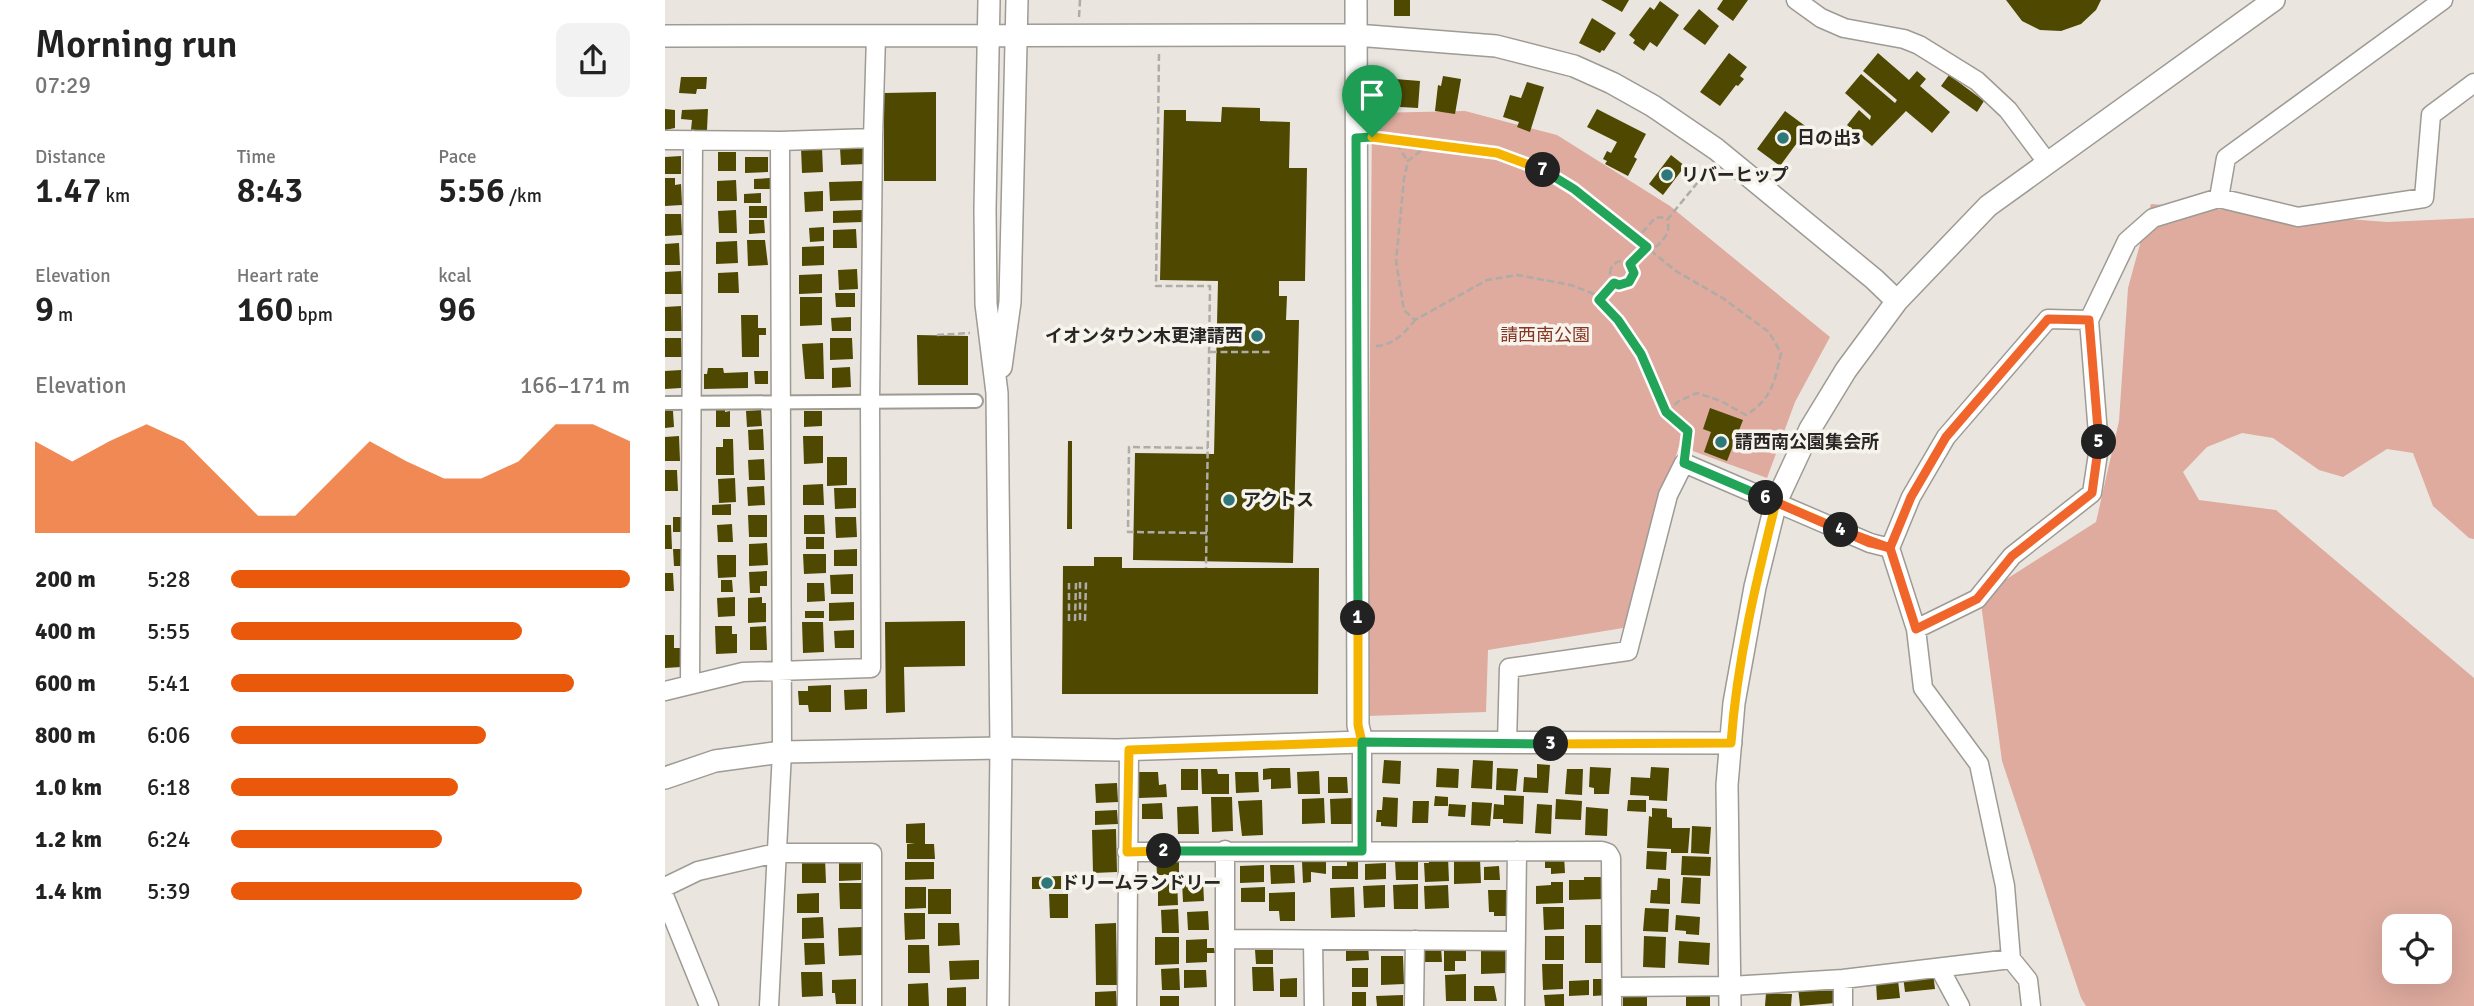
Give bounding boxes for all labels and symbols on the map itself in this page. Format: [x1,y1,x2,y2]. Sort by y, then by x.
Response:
pin [1342,65,1402,137]
place label: 日の出3 [1797,127,1861,149]
marker: 日の出3 [1775,130,1791,146]
pin: 7 [1525,152,1561,188]
place label: リバーヒップ [1681,164,1789,186]
marker: リバーヒップ [1659,167,1675,183]
park label: 請西南公園 [1500,324,1590,346]
place label: イオンタウン木更津請西 [1045,325,1243,347]
marker: イオンタウン木更津請西 [1249,328,1265,344]
pin: 5 [2081,424,2117,460]
place label: 請西南公園集会所 [1735,431,1879,453]
marker: 請西南公園集会所 [1713,434,1729,450]
pin: 6 [1749,480,1783,516]
place label: アクトス [1243,489,1314,511]
marker: アクトス [1221,492,1237,508]
pin: 4 [1823,512,1859,548]
pin: 1 [1341,600,1375,636]
pin: 3 [1533,726,1568,762]
pin: 2 [1147,834,1181,868]
place label: ドリームランドリー [1061,872,1222,894]
marker: ドリームランドリー [1039,875,1055,891]

